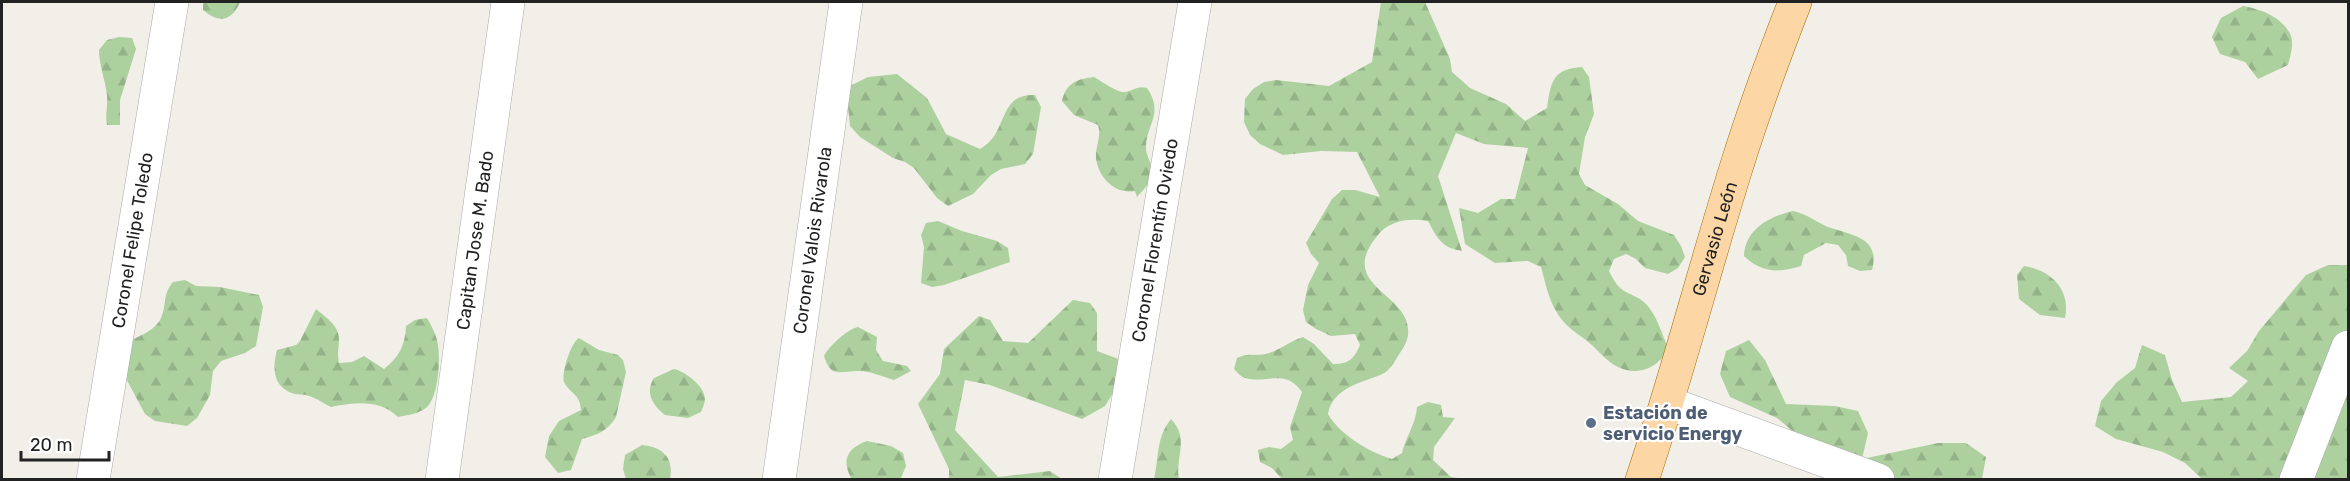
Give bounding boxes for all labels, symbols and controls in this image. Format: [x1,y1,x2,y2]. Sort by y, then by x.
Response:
street label: Coronel Florentín Oviedo [1127,137,1183,344]
street label: Coronel Valois Rivarola [789,145,837,336]
street label: Capitan Jose M. Bado [452,149,498,331]
street label: Coronel Felipe Toledo [107,151,158,330]
street label: Gervasio León [1688,179,1742,299]
place label: Estación de servicio Energy [1603,402,1743,445]
marker: Estación de servicio Energy [1584,416,1598,430]
scale bar [21,424,110,462]
text: 20 m [30,434,72,456]

